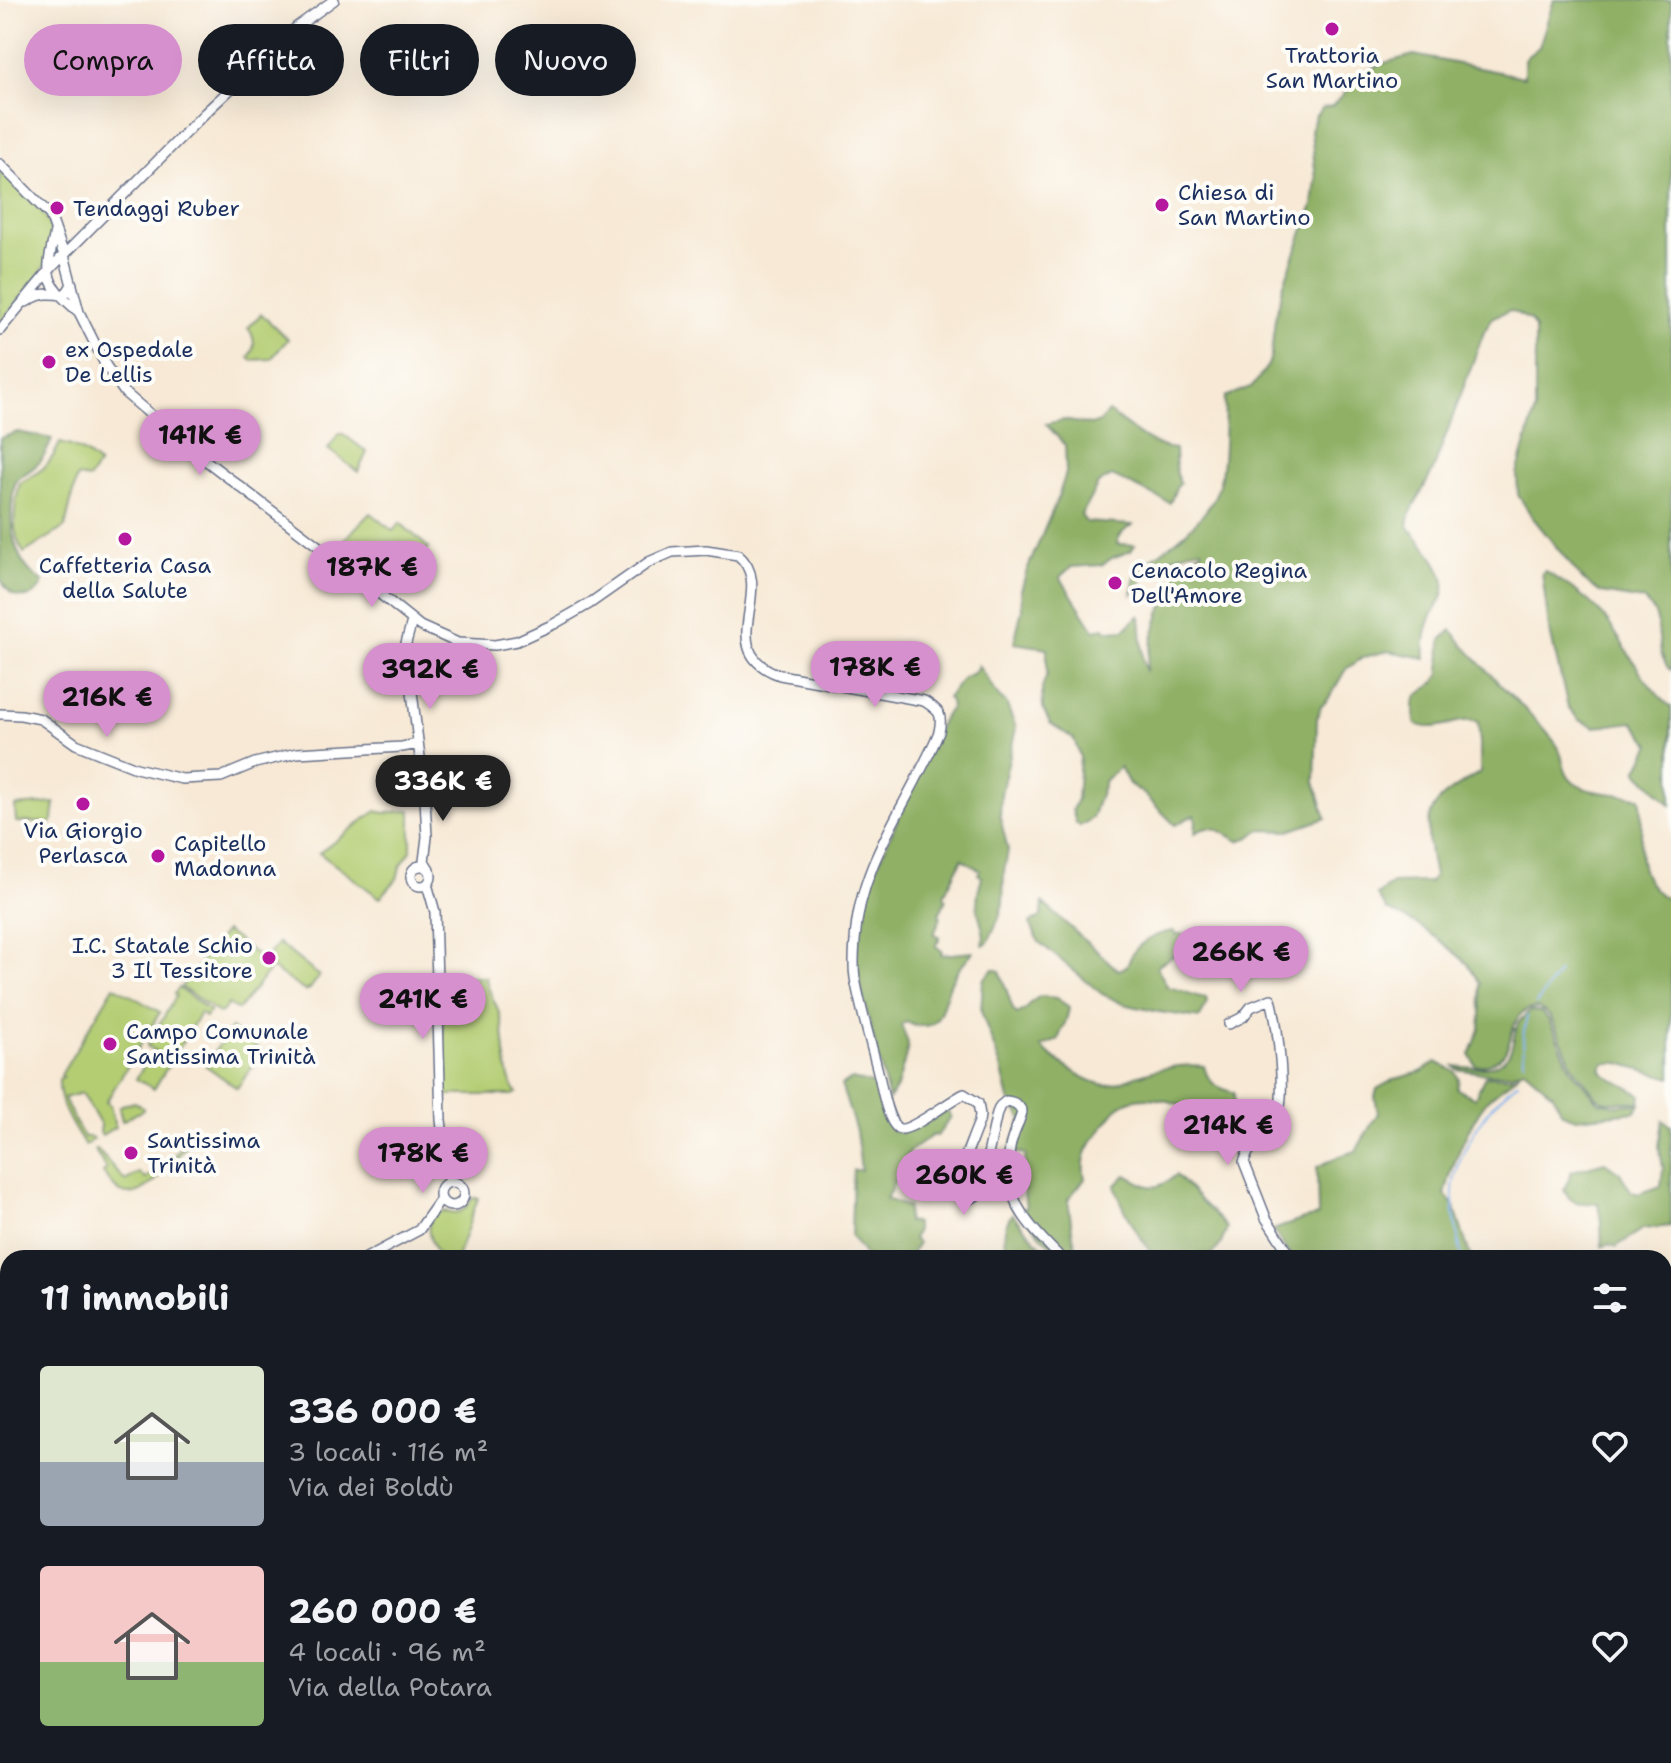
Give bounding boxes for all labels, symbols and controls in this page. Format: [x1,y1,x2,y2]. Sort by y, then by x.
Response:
marker: Trattoria San Martino [1323,20,1341,38]
chip: Compra [24,24,182,96]
chip: Affitta [198,24,344,96]
chip: Filtri [360,24,479,96]
chip: Nuovo [495,24,636,96]
place label: Trattoria San Martino [1266,41,1398,95]
place label: Chiesa di San Martino [1178,178,1310,232]
place label: Tendaggi Ruber [73,194,240,223]
marker: Chiesa di San Martino [1153,196,1171,214]
marker: Tendaggi Ruber [48,199,66,217]
place label: ex Ospedale De Lellis [65,335,194,389]
marker: ex Ospedale De Lellis [40,353,58,371]
pin: 141K € [135,409,265,477]
text: 141K € [158,417,242,452]
marker: Caffetteria Casa della Salute [116,530,134,548]
pin: 187K € [307,541,437,609]
text: 187K € [326,549,418,584]
place label: Caffetteria Casa della Salute [39,551,211,605]
place label: Cenacolo Regina Dell'Amore [1131,556,1308,610]
marker: Cenacolo Regina Dell'Amore [1106,574,1124,592]
pin: 178K € [810,641,940,709]
pin: 392K € [365,643,495,711]
text: 178K € [829,649,921,684]
text: 392K € [381,651,479,686]
pin: 216K € [42,671,172,739]
text: 216K € [61,679,153,714]
pin: 336K € [378,755,508,823]
text: 336K € [394,763,492,798]
marker: Via Giorgio Perlasca [74,795,92,813]
place label: Via Giorgio Perlasca [23,816,143,870]
place label: Capitello Madonna [174,829,276,883]
marker: Capitello Madonna [149,847,167,865]
pin: 266K € [1176,926,1306,994]
place label: I.C. Statale Schio 3 Il Tessitore [72,931,253,985]
text: 266K € [1191,934,1291,969]
marker: I.C. Statale Schio 3 Il Tessitore [260,949,278,967]
pin: 241K € [358,973,488,1041]
text: 241K € [378,981,468,1016]
place label: Campo Comunale Santissima Trinità [126,1017,316,1071]
marker: Campo Comunale Santissima Trinità [101,1035,119,1053]
pin: 214K € [1163,1099,1293,1167]
text: 214K € [1182,1107,1274,1142]
place label: Santissima Trinità [147,1126,260,1180]
pin: 178K € [358,1127,488,1195]
text: 178K € [377,1135,469,1170]
marker: Santissima Trinità [122,1144,140,1162]
pin: 260K € [899,1149,1029,1217]
text: 260K € [915,1157,1013,1192]
text: 11 immobili [40,1275,230,1321]
icon: filters [1588,1276,1632,1320]
text: 336 000 € [288,1388,477,1434]
icon: home [104,1398,200,1494]
icon: heart [1588,1424,1632,1468]
text: 3 locali · 116 m² [288,1434,488,1469]
text: Via dei Boldù [288,1469,454,1504]
text: 260 000 € [288,1588,477,1634]
icon: home [104,1598,200,1694]
icon: heart [1588,1624,1632,1668]
text: 4 locali · 96 m² [288,1634,486,1669]
text: Via della Potara [288,1669,492,1704]

